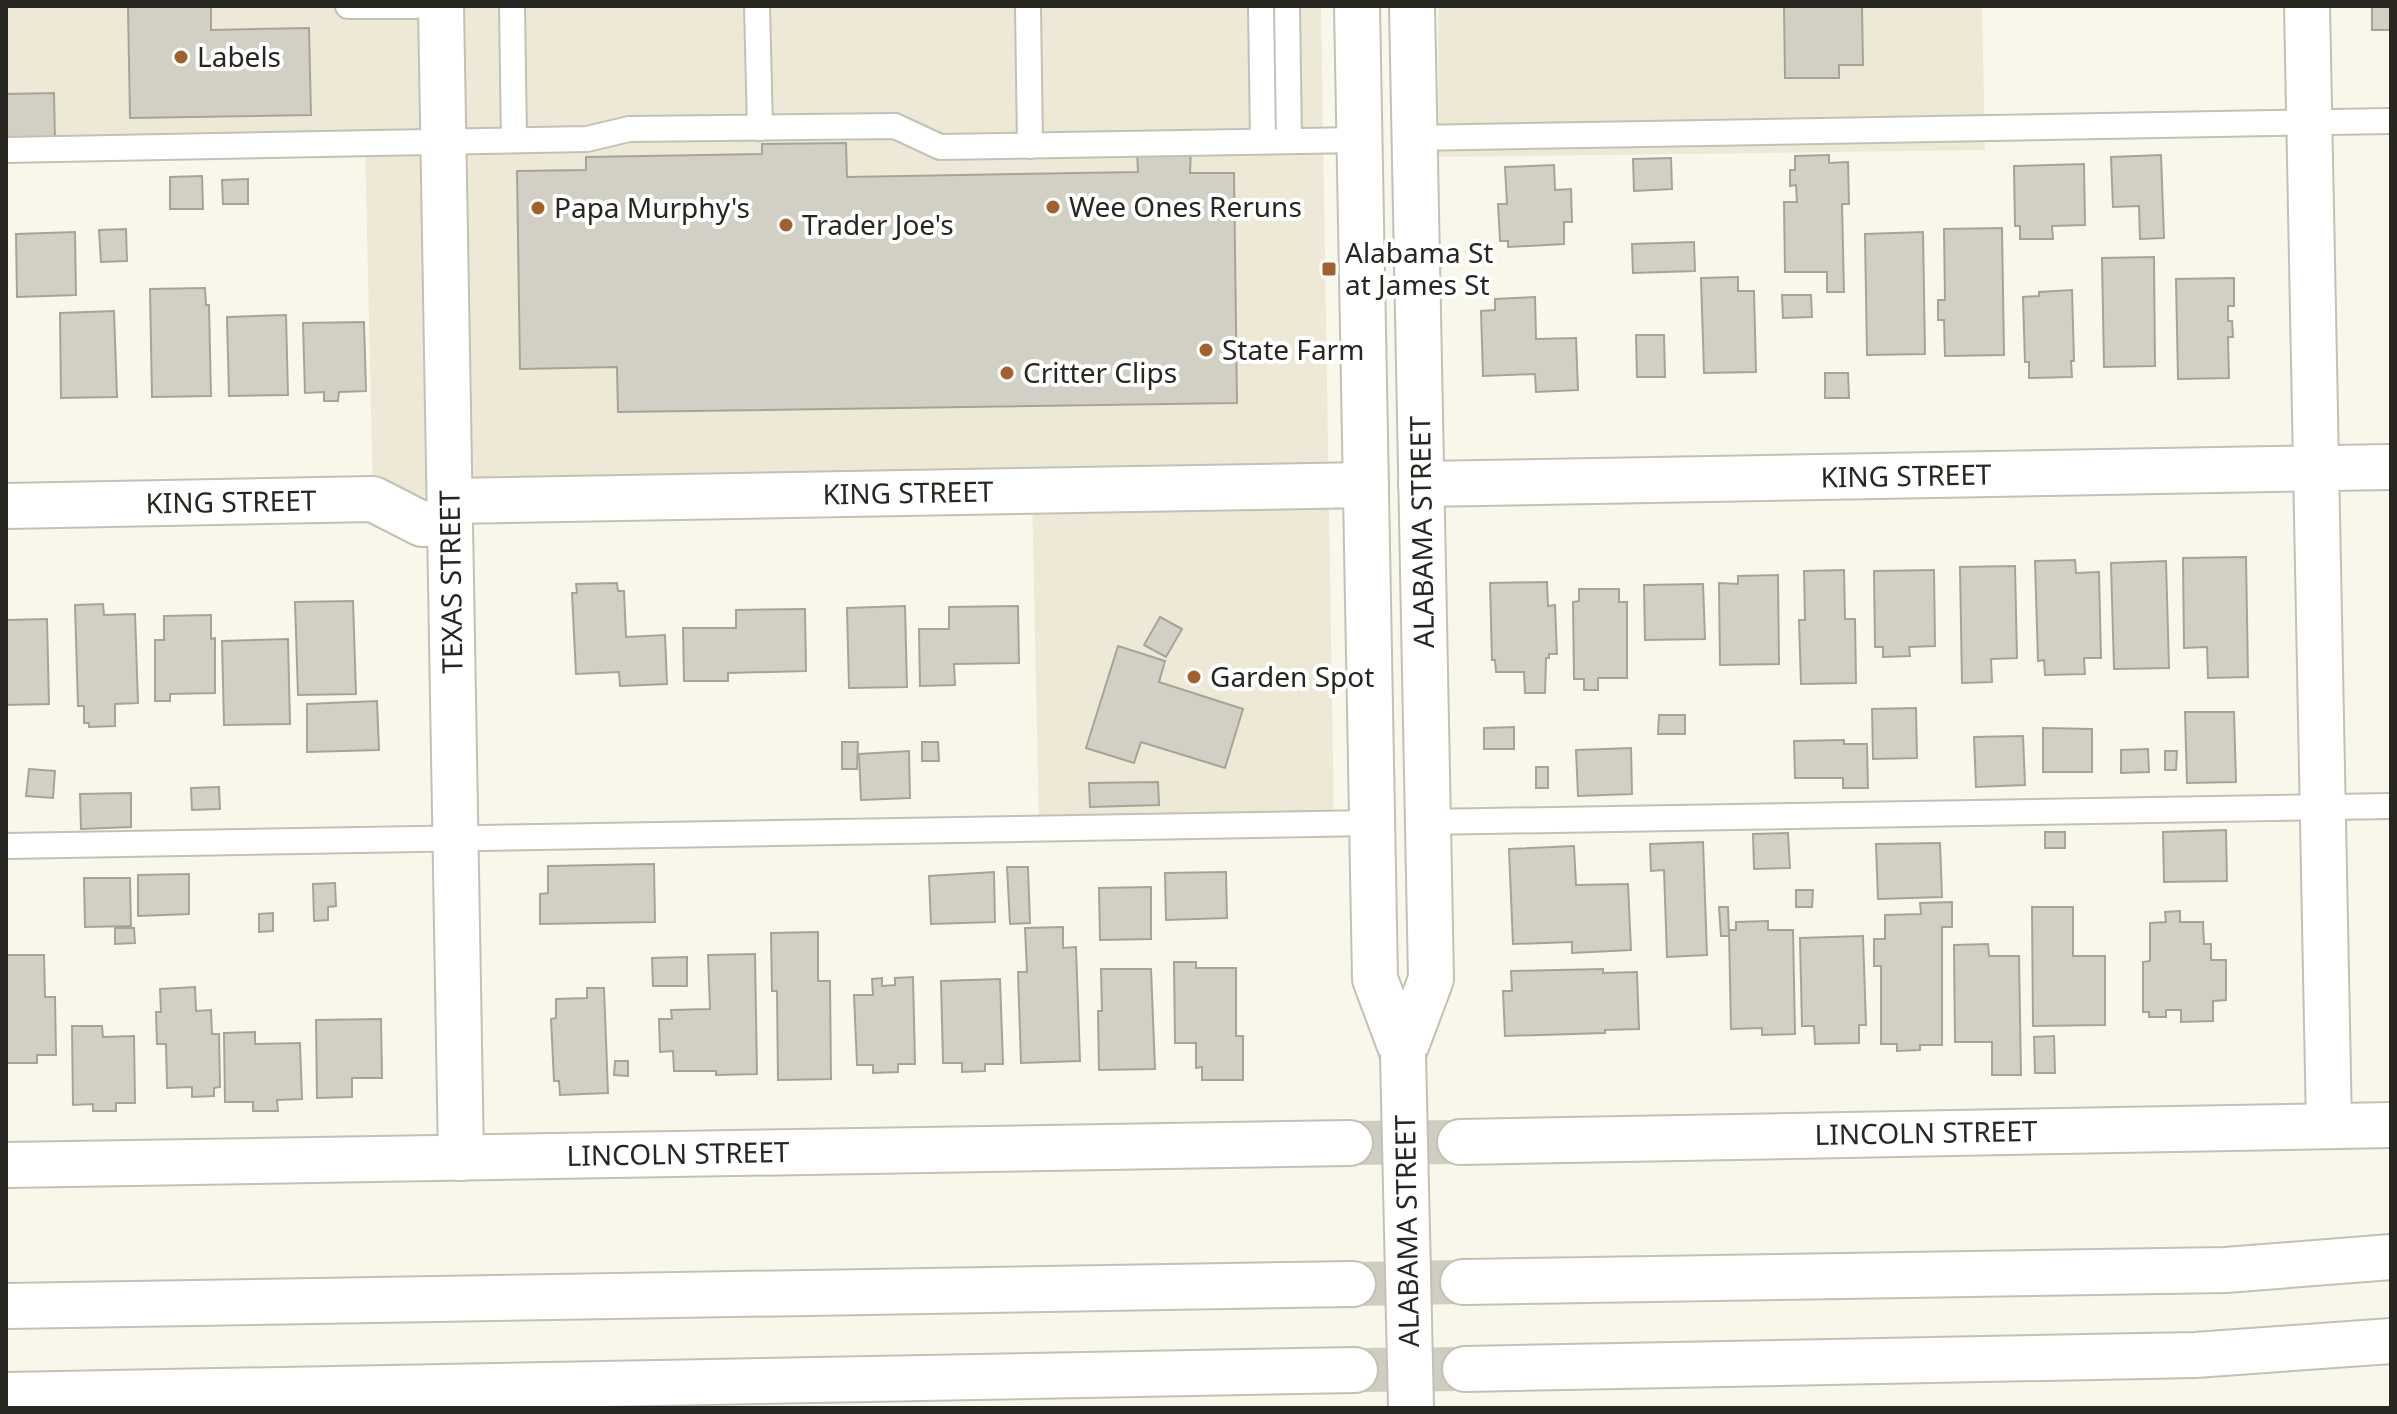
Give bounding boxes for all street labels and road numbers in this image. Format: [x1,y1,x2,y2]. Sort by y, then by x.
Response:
street label: ALABAMA STREET [1400,415,1442,648]
street label: KING STREET [1820,455,1992,495]
street label: KING STREET [822,472,994,512]
street label: KING STREET [145,481,317,521]
street label: TEXAS STREET [429,490,471,674]
street label: LINCOLN STREET [1814,1111,2038,1153]
street label: ALABAMA STREET [1385,1114,1427,1347]
street label: LINCOLN STREET [566,1132,790,1174]

